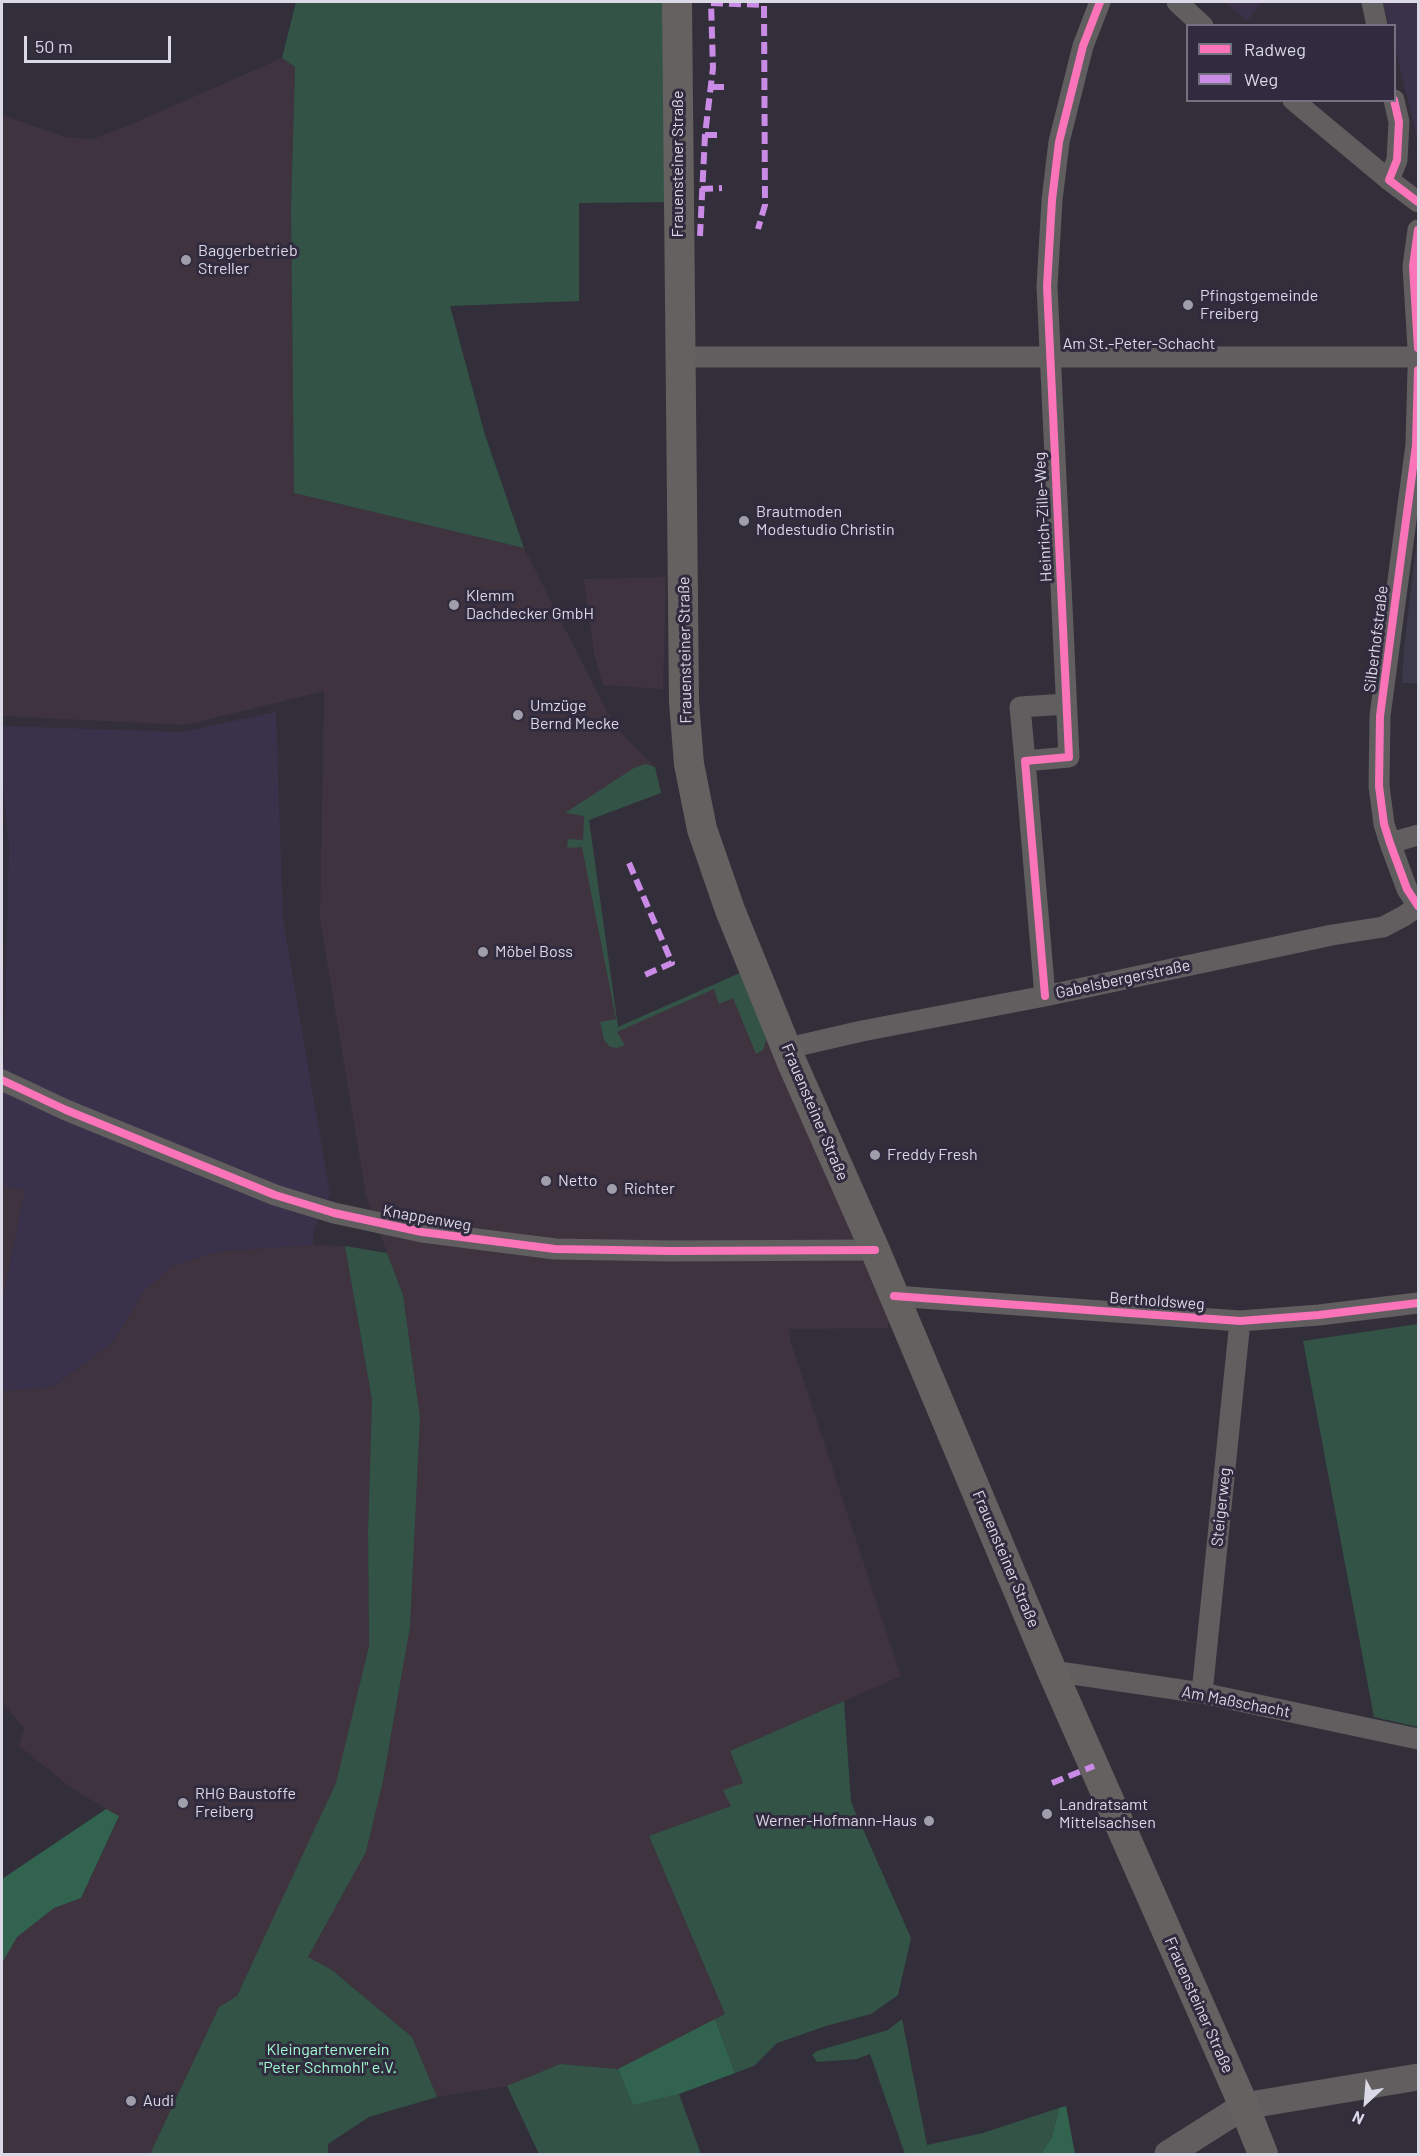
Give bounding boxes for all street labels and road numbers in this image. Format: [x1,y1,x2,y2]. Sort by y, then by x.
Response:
street label: Frauensteiner Straße [668,90,688,238]
street label: Am St.-Peter-Schacht [1063,334,1215,354]
street label: Heinrich-Zille-Weg [1030,452,1056,582]
street label: Frauensteiner Straße [674,576,696,724]
street label: Silberhofstraße [1360,584,1392,694]
street label: Gabelsbergerstraße [1054,955,1192,1003]
street label: Frauensteiner Straße [777,1041,853,1183]
street label: Knappenweg [381,1201,473,1235]
street label: Bertholdsweg [1109,1288,1205,1314]
street label: Steigerweg [1207,1467,1235,1547]
street label: Frauensteiner Straße [968,1488,1044,1630]
street label: Am Maßschacht [1180,1682,1292,1722]
street label: Frauensteiner Straße [1160,1934,1238,2076]

